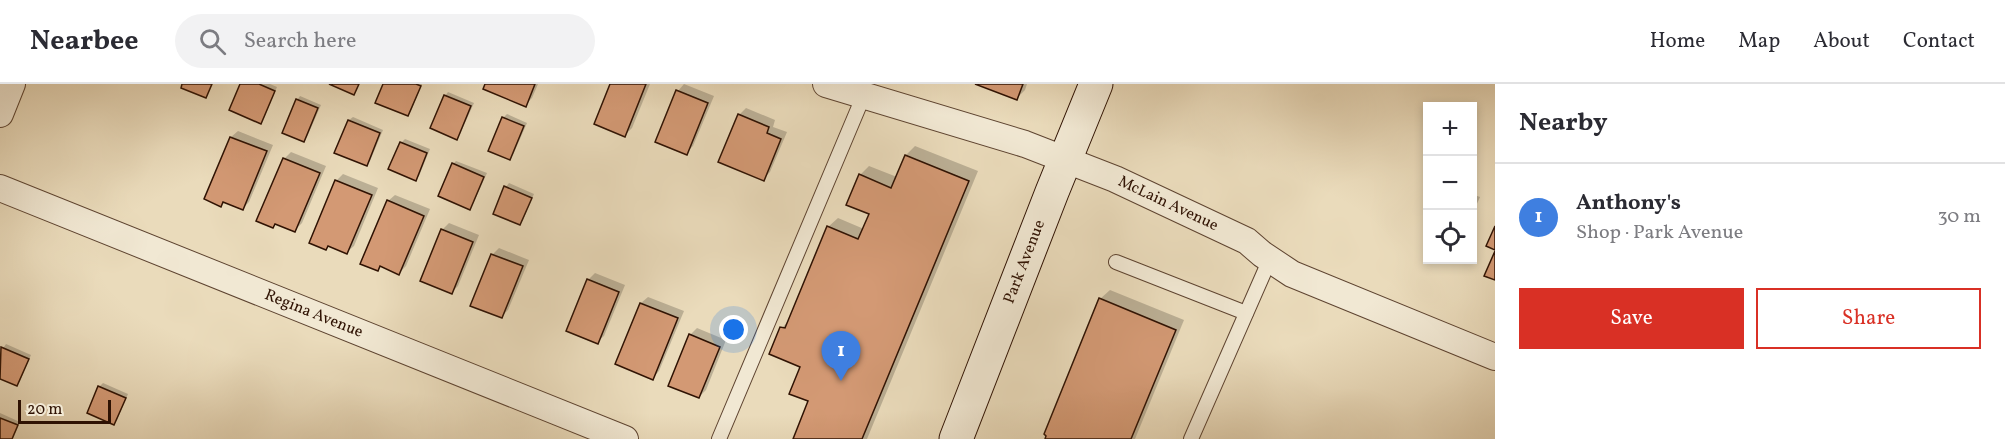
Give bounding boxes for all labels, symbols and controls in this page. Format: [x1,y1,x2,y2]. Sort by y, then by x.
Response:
search box [175,14,595,68]
text: Nearbee [30,22,139,61]
icon: search [196,25,229,58]
text: Search here [244,26,356,57]
text: Home [1650,27,1705,56]
text: Map [1738,27,1780,56]
text: About [1813,27,1870,56]
text: Contact [1903,27,1975,56]
map controls [1423,102,1477,264]
button: + [1423,102,1477,156]
text: Nearby [1519,105,1608,141]
button: − [1423,156,1477,210]
street label: McLain Avenue [1114,171,1222,237]
text: Anthony's [1576,188,1681,219]
text: 1 [1534,203,1543,231]
text: 30 m [1937,203,1981,231]
button: locate [1423,210,1477,264]
street label: Park Avenue [999,217,1051,307]
text: Shop · Park Avenue [1576,219,1743,247]
street label: Regina Avenue [261,284,366,344]
button: Save [1519,288,1744,349]
button: Share [1756,288,1981,349]
your location [719,315,748,344]
pin: 1 [822,332,860,381]
scale bar [18,397,111,424]
text: 20 m [27,399,62,421]

